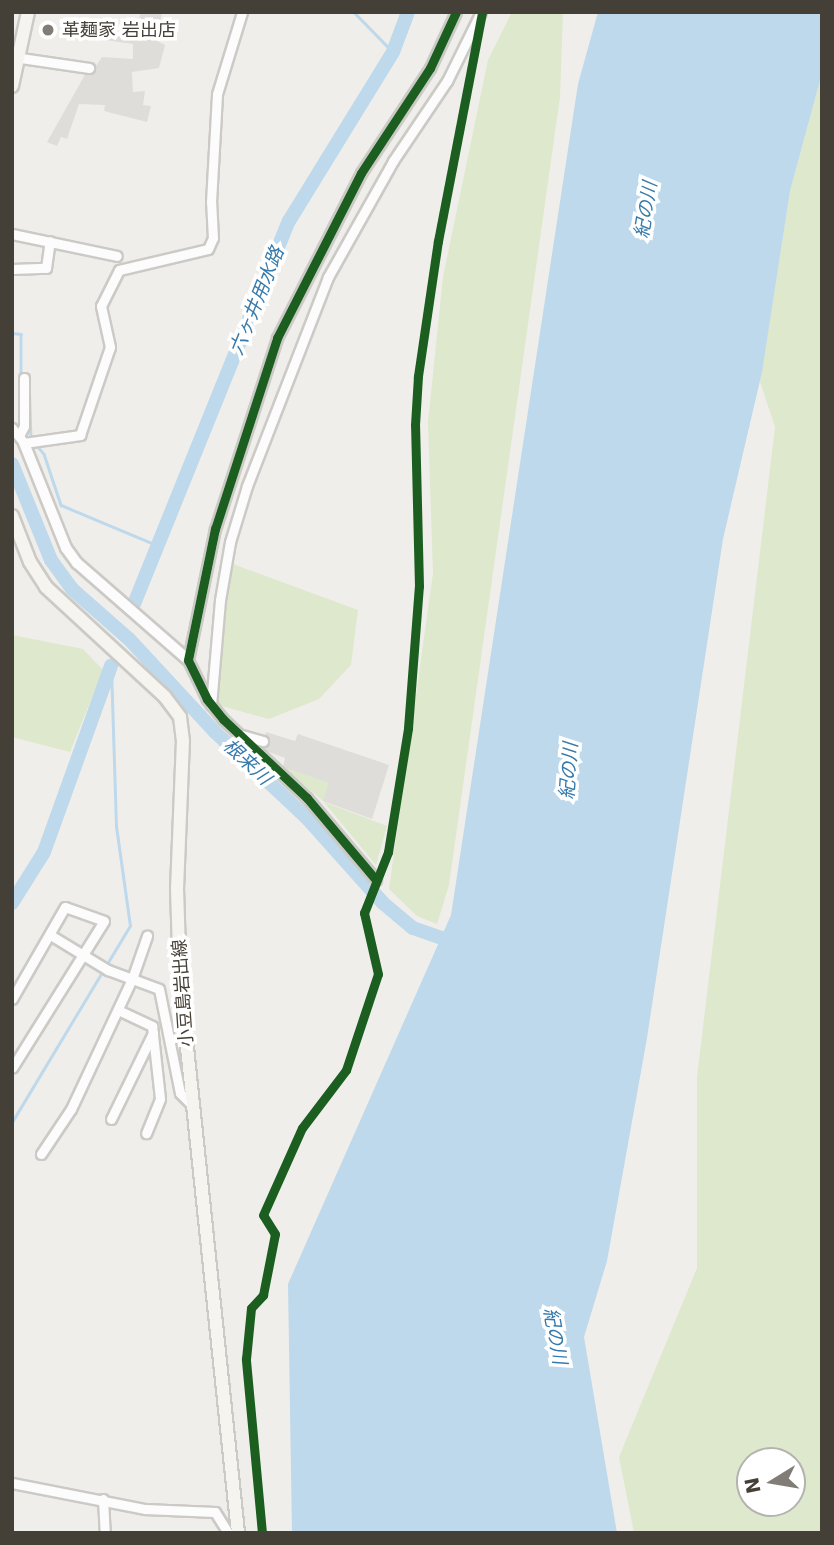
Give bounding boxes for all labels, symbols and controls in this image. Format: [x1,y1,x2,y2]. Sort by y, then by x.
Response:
place label: 革麺家 岩出店 [62,19,176,41]
marker: 革麺家 岩出店 [40,22,56,38]
water label: 紀の川 [630,180,662,240]
water label: 六ヶ井用水路 [225,244,289,358]
water label: 根来川 [218,734,276,790]
water label: 紀の川 [556,742,582,800]
street label: 小豆島岩出線 [168,938,198,1048]
water label: 紀の川 [539,1306,571,1366]
north arrow [736,1447,806,1517]
text: N [740,1476,765,1496]

